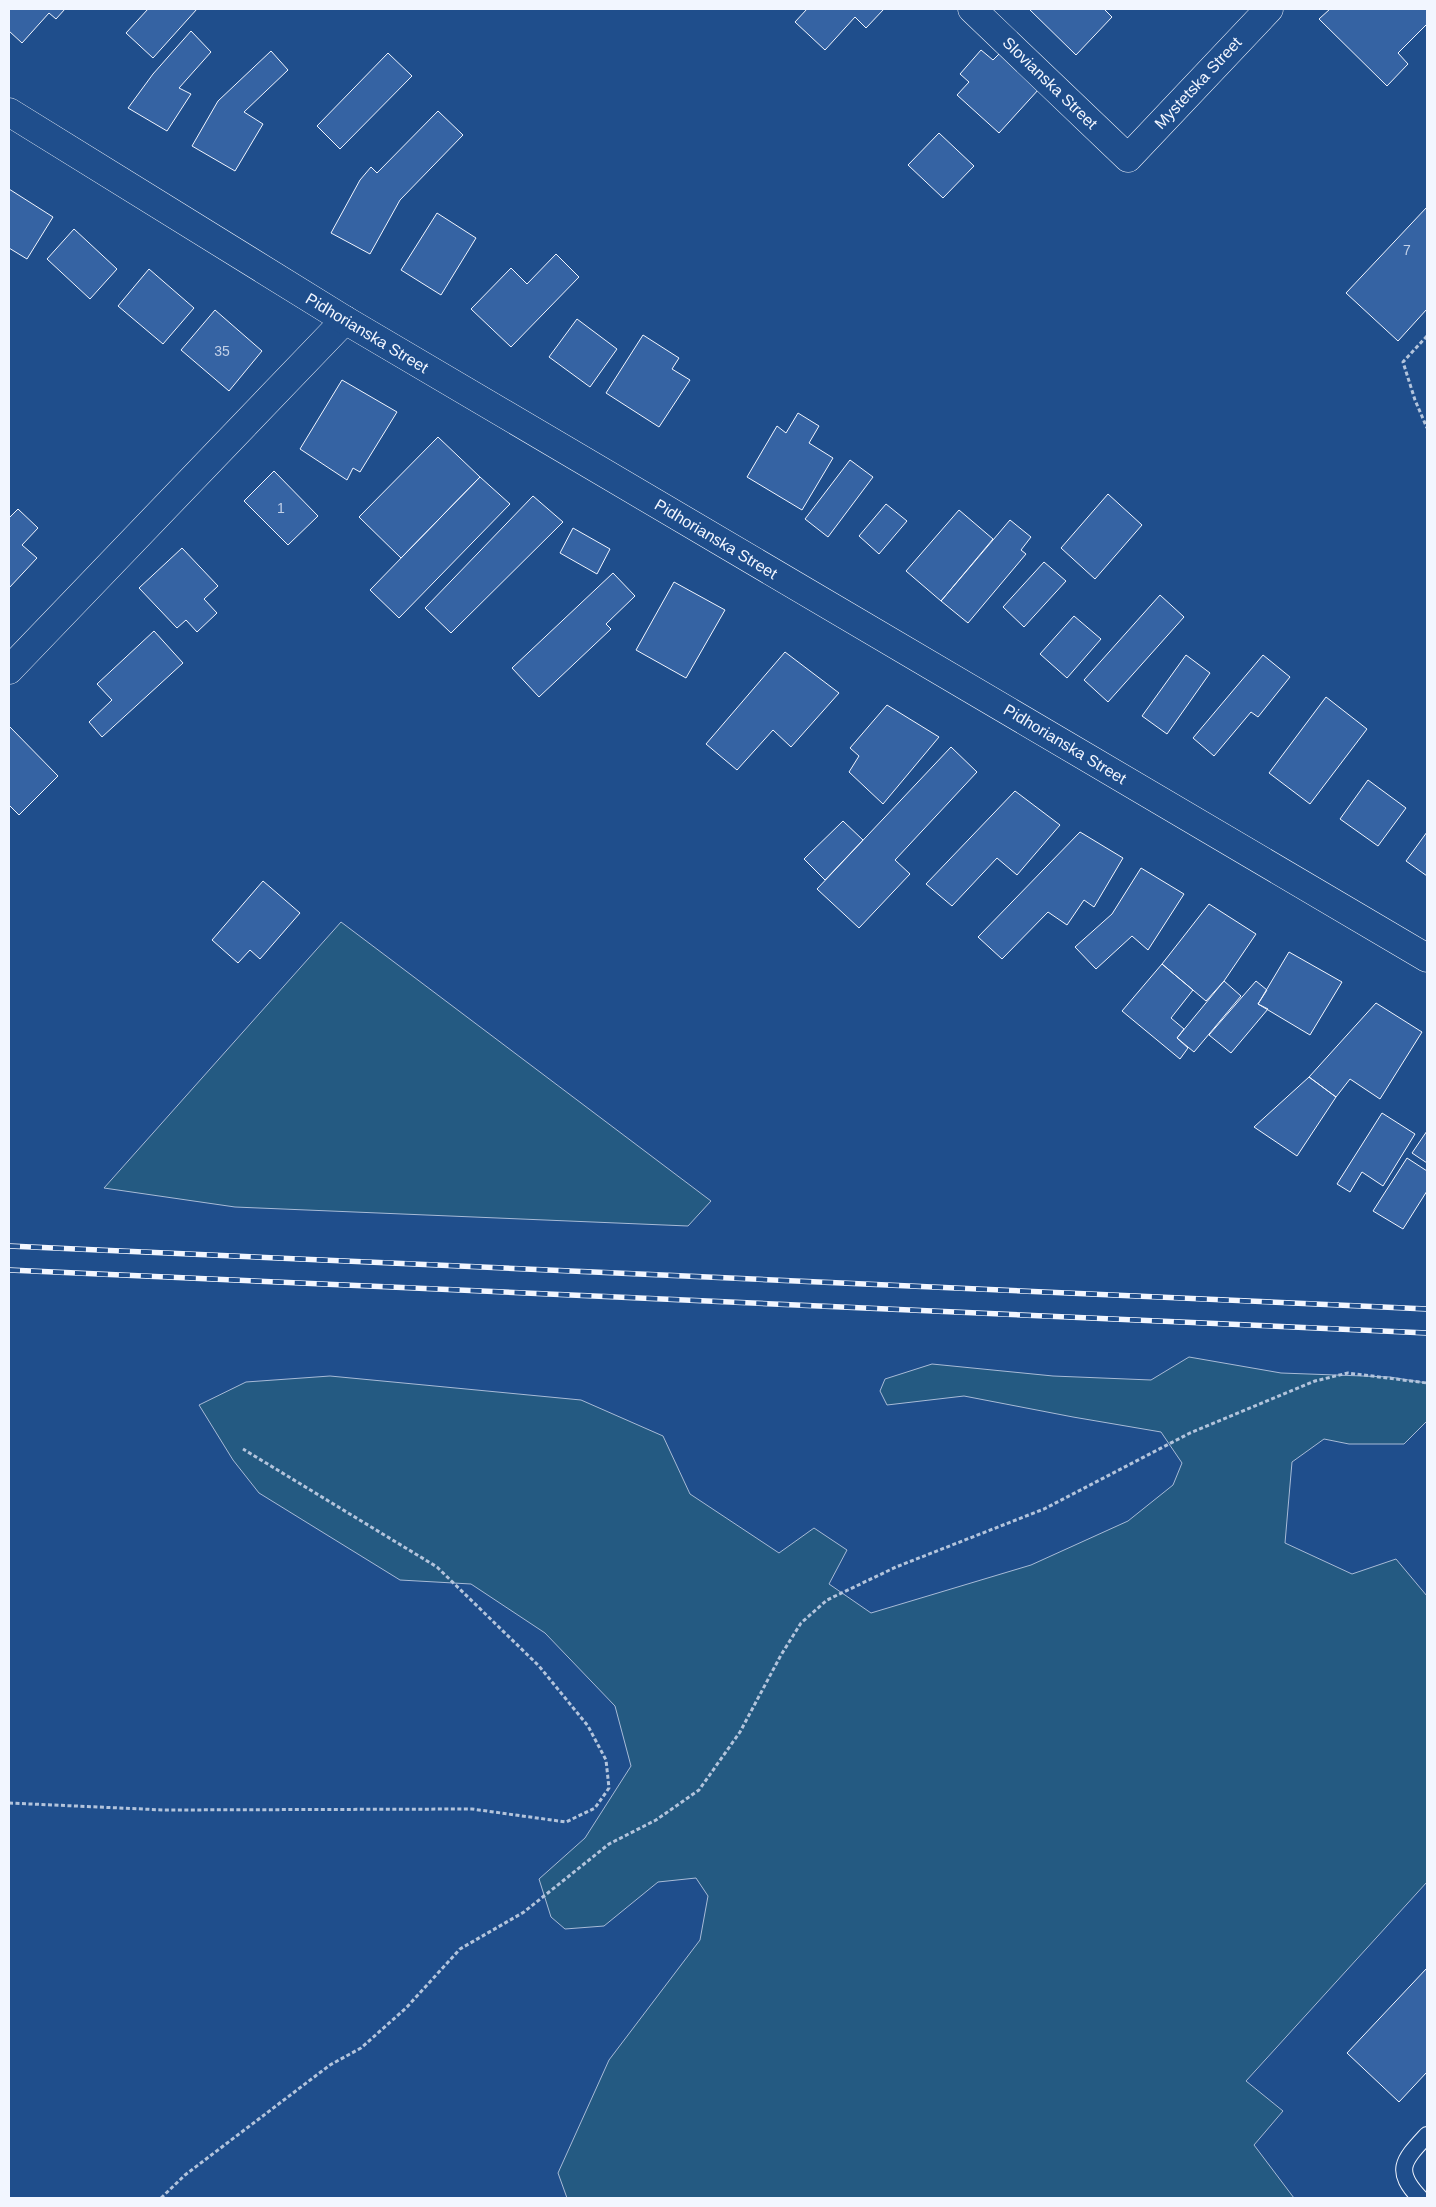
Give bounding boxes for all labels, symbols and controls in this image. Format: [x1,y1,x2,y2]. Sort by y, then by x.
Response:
street label: Mystetska Street [1151,33,1245,132]
street label: Slovianska Street [999,34,1101,133]
house number: 7 [1403,242,1411,258]
street label: Pidhorianska Street [303,290,432,377]
house number: 35 [214,343,230,359]
street label: Pidhorianska Street [652,496,781,583]
house number: 1 [277,500,285,516]
street label: Pidhorianska Street [1001,701,1130,788]

